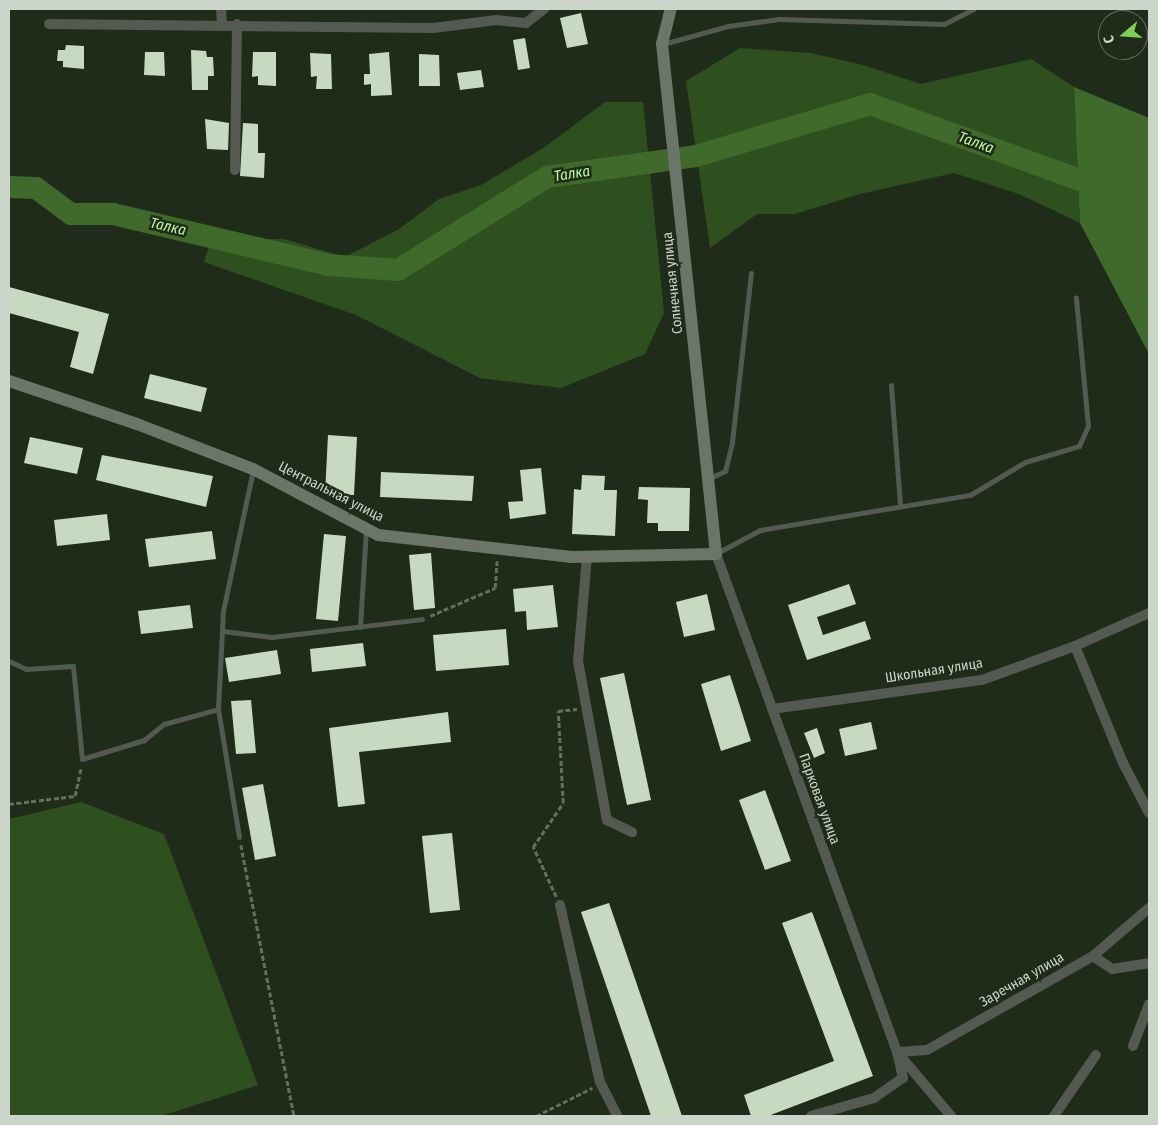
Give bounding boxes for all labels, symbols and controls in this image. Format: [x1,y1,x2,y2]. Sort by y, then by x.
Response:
north arrow [1098,10,1148,60]
text: С [1100,33,1118,46]
water label: Талка [956,128,996,158]
water label: Талка [553,162,591,186]
water label: Талка [148,214,188,240]
street label: Солнечная улица [659,231,687,335]
street label: Центральная улица [276,458,386,526]
street label: Школьная улица [884,655,984,687]
street label: Парковая улица [795,751,843,847]
street label: Заречная улица [977,949,1067,1011]

